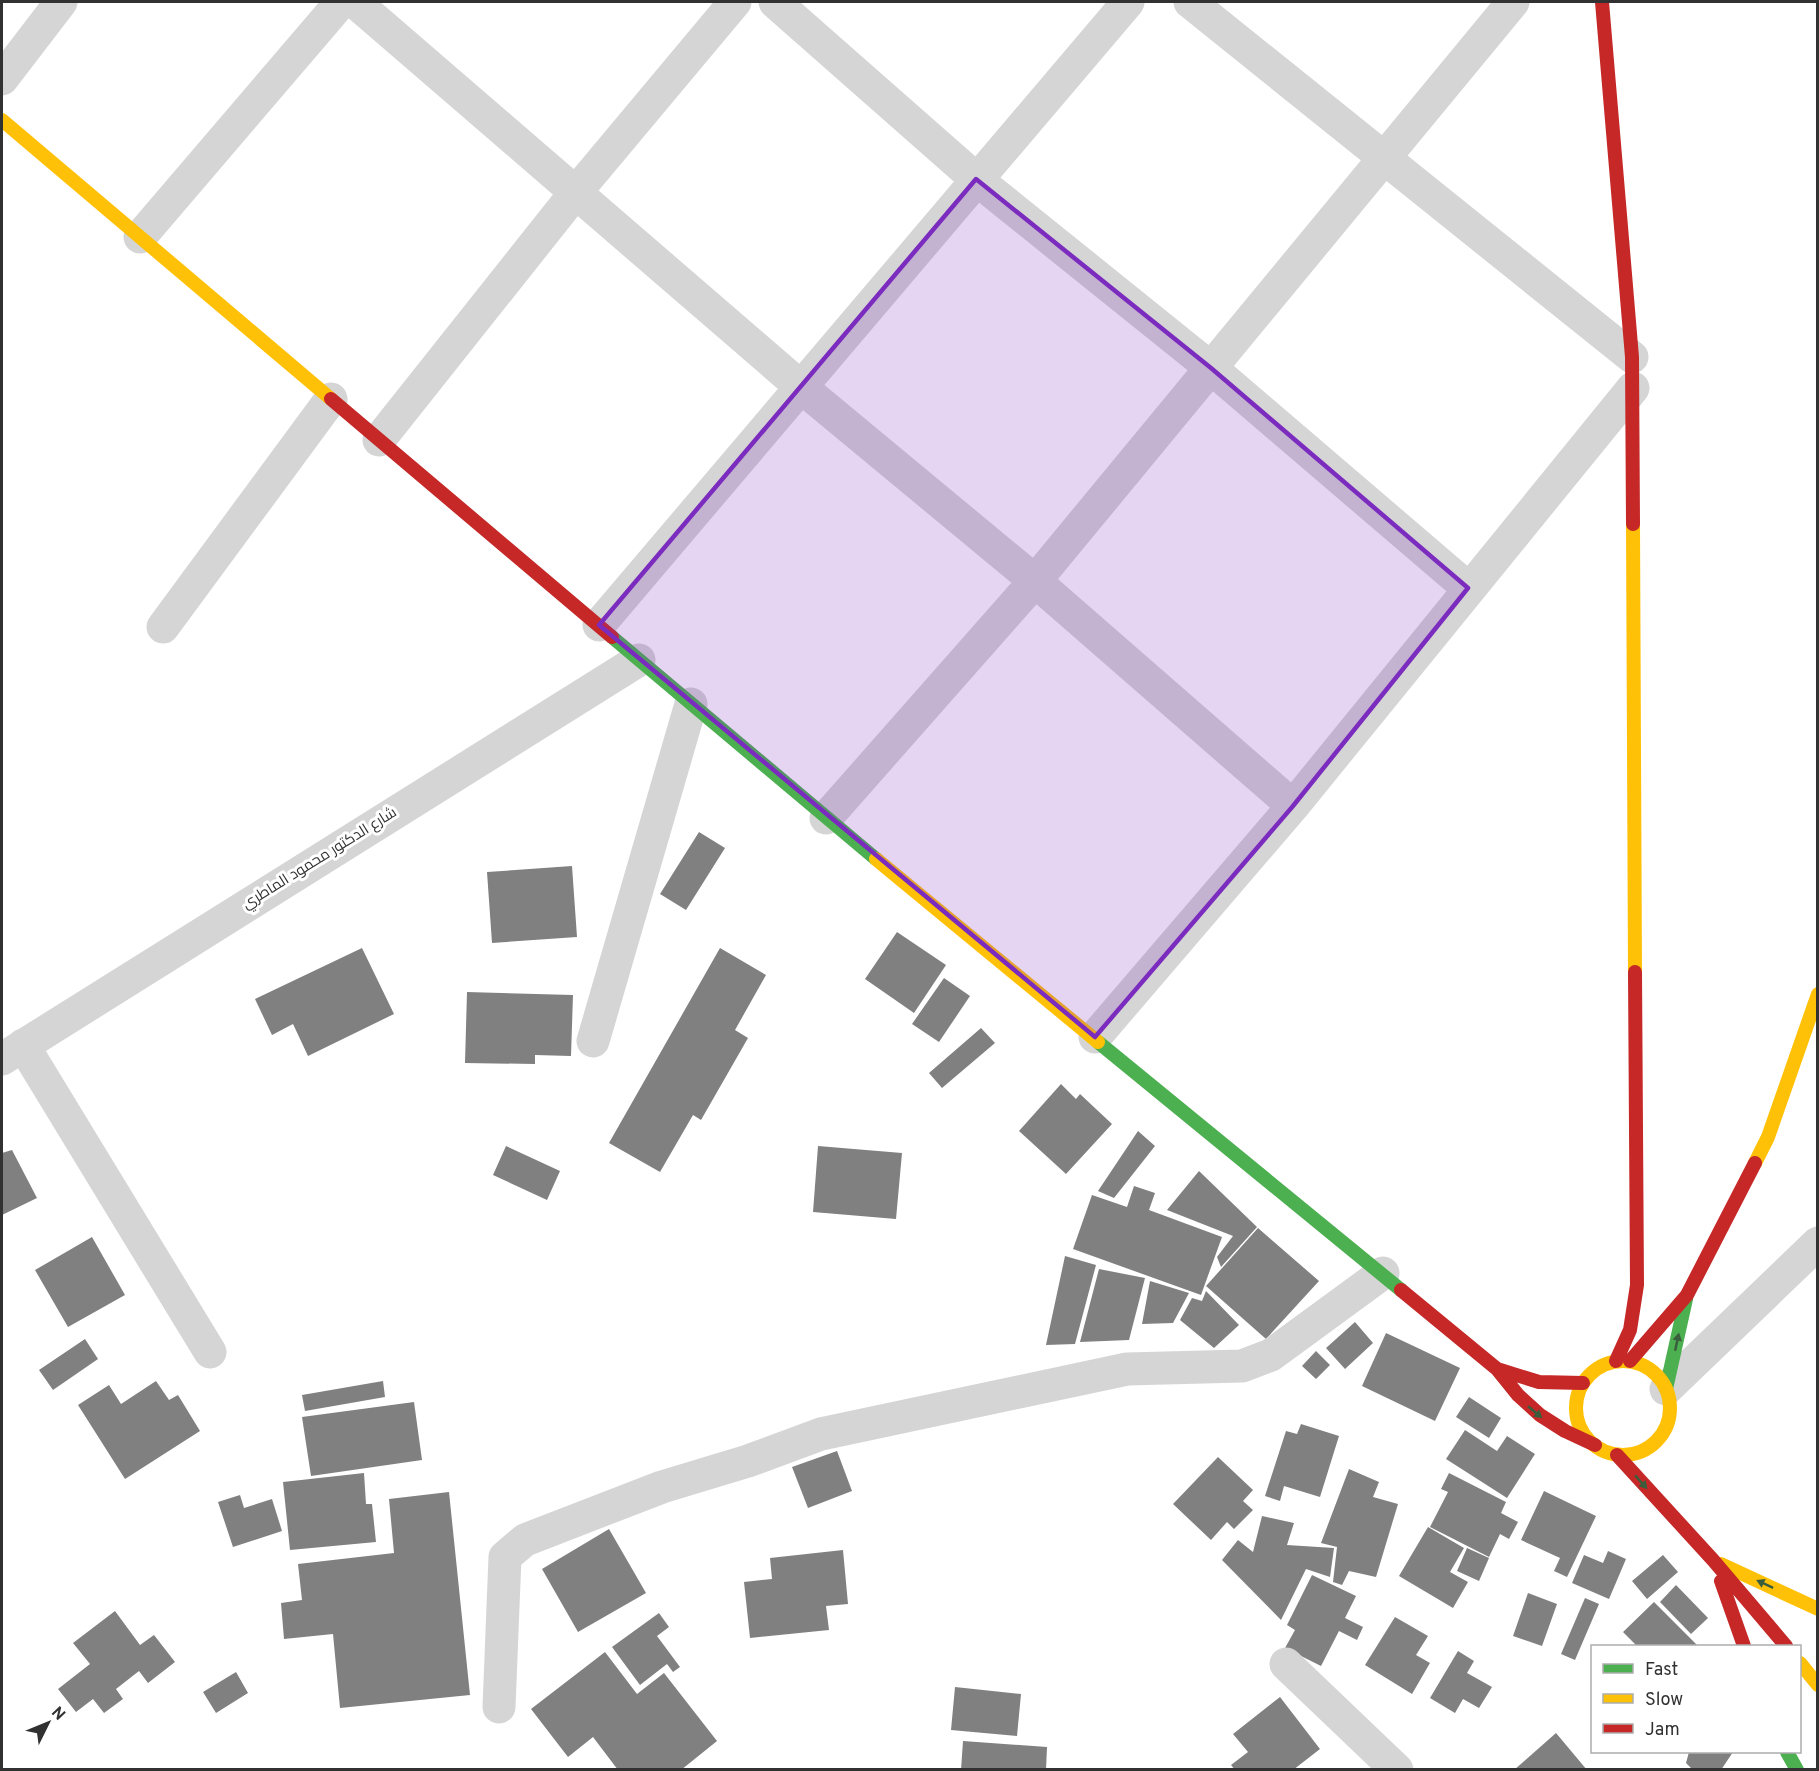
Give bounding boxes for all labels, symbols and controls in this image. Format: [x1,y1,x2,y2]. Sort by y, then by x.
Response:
street label: شارع الدكتور محمود الماطري [239,804,401,915]
one-way arrow [1672,1332,1682,1351]
one-way arrow [1527,1405,1542,1418]
one-way arrow [1634,1475,1648,1490]
one-way arrow [1757,1580,1774,1589]
legend [1591,1645,1801,1753]
text: Fast [1645,1659,1678,1682]
text: Slow [1645,1689,1683,1712]
north arrow [18,1693,78,1753]
text: N [46,1703,69,1725]
text: Jam [1645,1719,1680,1742]

